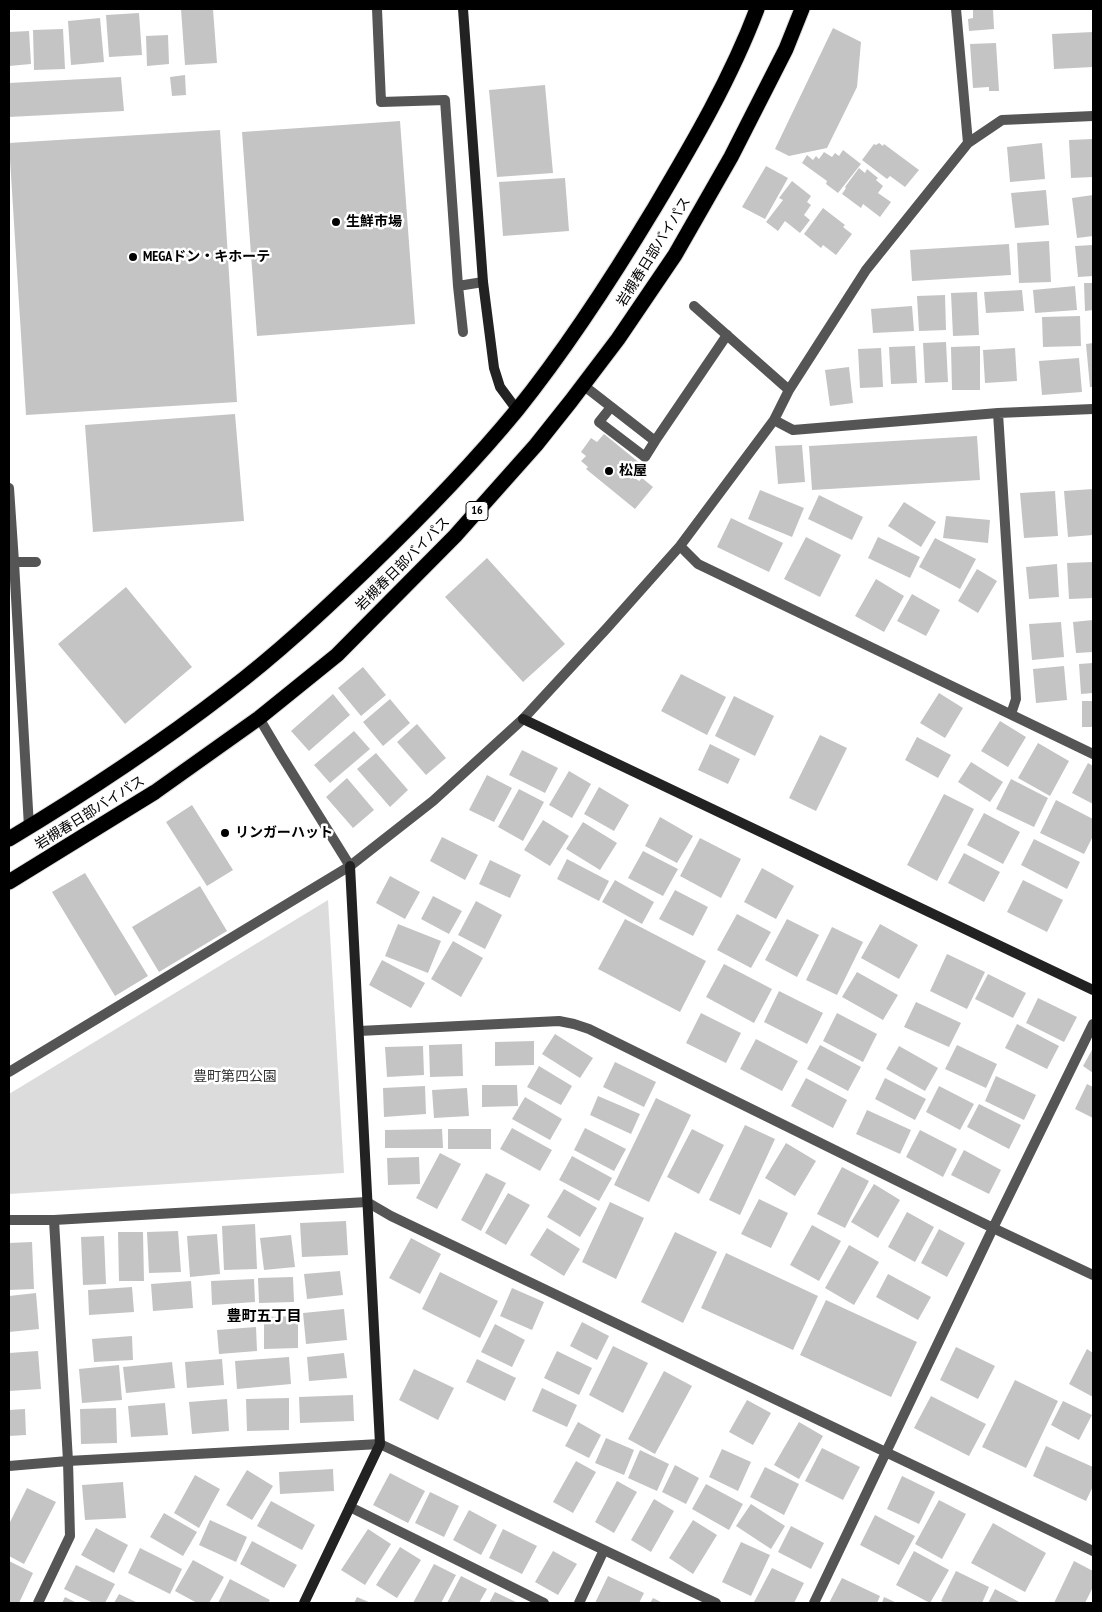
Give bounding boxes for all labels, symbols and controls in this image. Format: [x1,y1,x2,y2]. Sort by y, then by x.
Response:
street label: 岩槻春日部バイパス [613,194,695,310]
place label: 生鮮市場 [346,214,402,230]
marker: 生鮮市場 [330,216,342,228]
place label: MEGAドン・キホーテ [143,249,270,265]
marker: MEGAドン・キホーテ [127,251,139,263]
place label: 松屋 [619,463,647,479]
marker: 松屋 [603,465,615,477]
road number: 16 [466,502,488,520]
street label: 岩槻春日部バイパス [353,514,453,614]
street label: 岩槻春日部バイパス [32,772,148,854]
place label: リンガーハット [235,825,333,841]
marker: リンガーハット [219,827,231,839]
park label: 豊町第四公園 [193,1069,277,1085]
district label: 豊町五丁目 [227,1308,301,1326]

